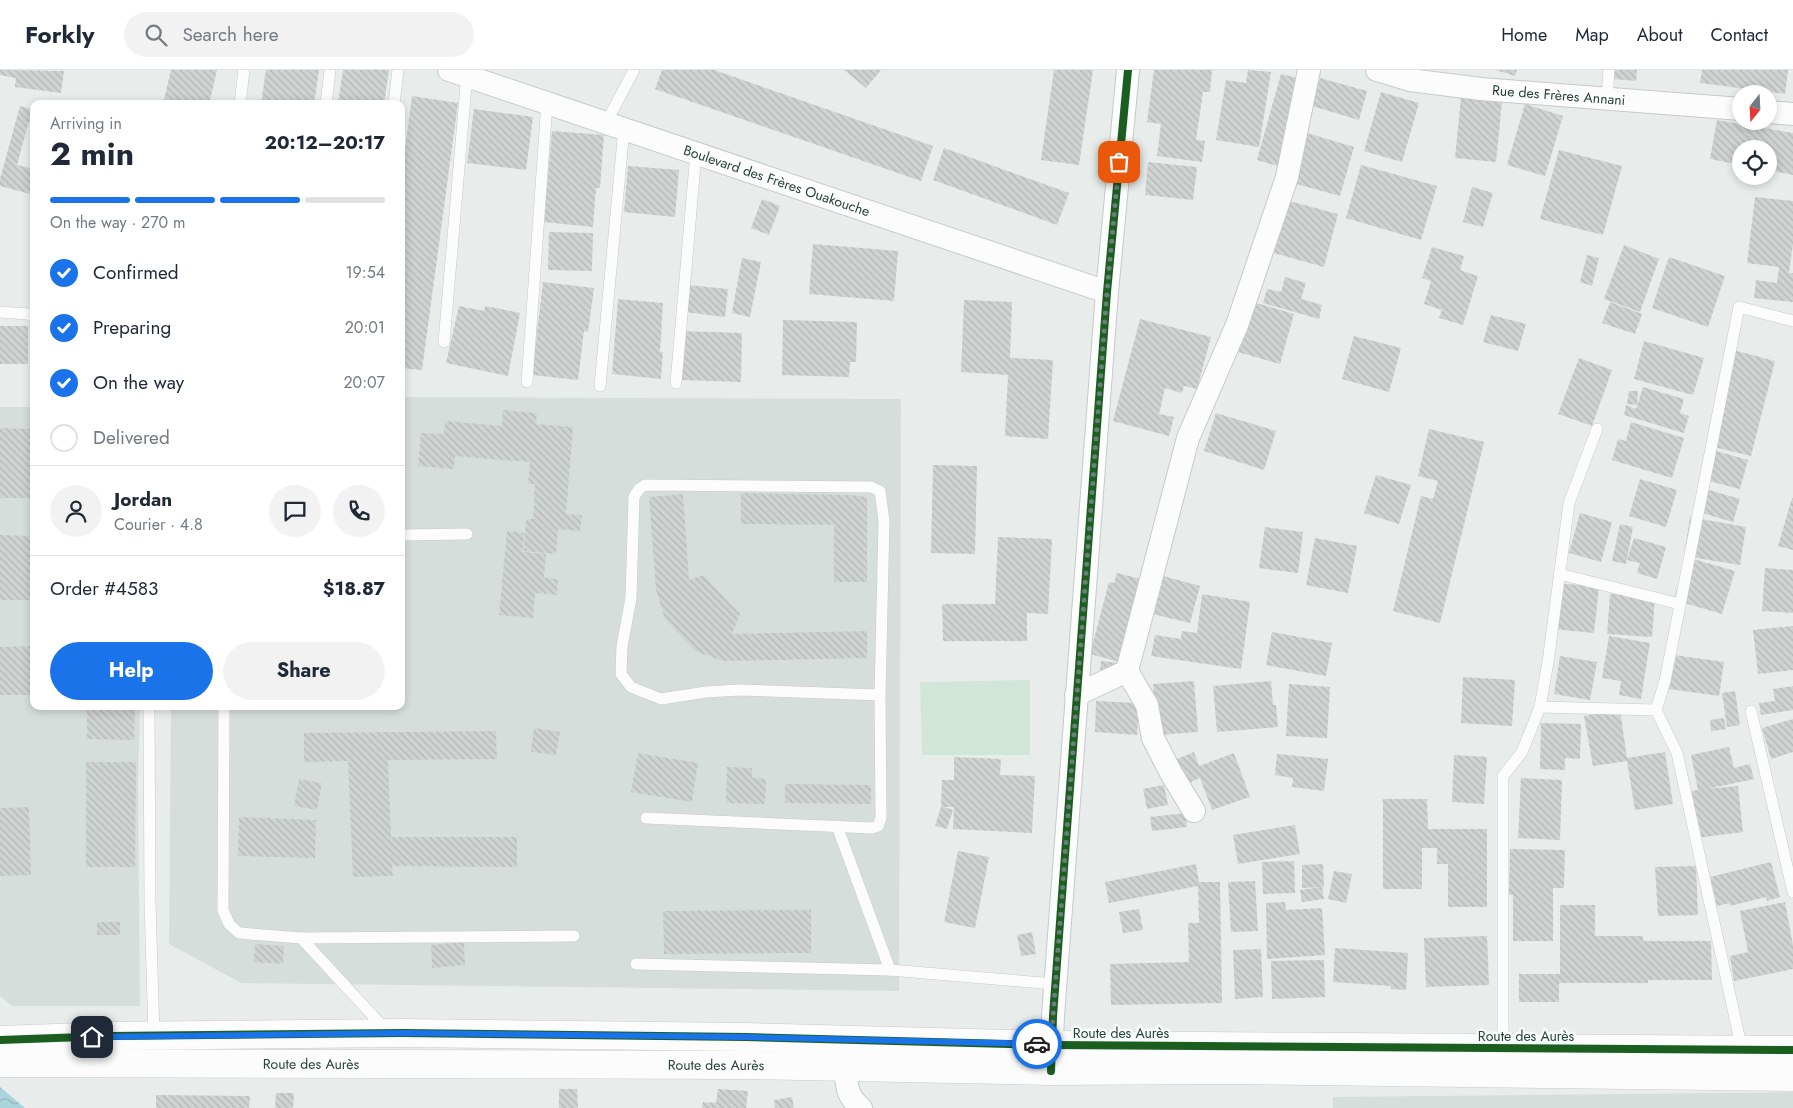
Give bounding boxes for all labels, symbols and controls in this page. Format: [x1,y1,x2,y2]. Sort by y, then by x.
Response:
search box [124,12,474,57]
text: Forkly [25,17,94,52]
icon: search [142,21,170,49]
text: Search here [182,21,279,48]
text: Home [1501,22,1547,48]
text: Map [1575,22,1609,48]
text: About [1637,22,1682,48]
text: Contact [1710,22,1768,48]
street label: Rue des Frères Annani [1491,80,1626,110]
north arrow [1732,85,1778,130]
map controls [1732,85,1777,185]
text: Arriving in [50,112,122,135]
text: 20:12–20:17 [265,129,385,156]
text: 2 min [50,131,134,177]
street label: Boulevard des Frères Ouakouche [681,140,873,221]
button: locate [1732,140,1777,185]
pin [1098,141,1140,183]
icon: bag [1105,148,1133,176]
text: On the way · 270 m [50,211,185,234]
icon: check [50,259,78,287]
text: Confirmed [93,259,179,286]
text: 19:54 [345,261,385,284]
icon: check [50,314,78,342]
text: Preparing [93,314,171,341]
text: 20:01 [345,316,385,339]
icon: check [50,369,78,397]
text: On the way [93,369,184,396]
text: 20:07 [343,371,385,394]
text: Delivered [93,424,170,451]
button: person [50,485,102,537]
button: chat [269,485,321,537]
button: phone [333,485,385,537]
text: Jordan [114,486,172,513]
text: Courier · 4.8 [114,513,203,536]
text: Order #4583 [50,575,158,602]
text: $18.87 [323,575,385,602]
button: Help [50,642,213,700]
button: Share [223,642,385,700]
pin [71,1016,113,1058]
courier [1012,1019,1062,1069]
icon: home [78,1023,106,1051]
street label: Route des Aurès [1073,1023,1170,1043]
street label: Route des Aurès [1478,1026,1575,1046]
icon: car [1023,1030,1051,1058]
street label: Route des Aurès [263,1054,360,1074]
street label: Route des Aurès [668,1055,765,1075]

